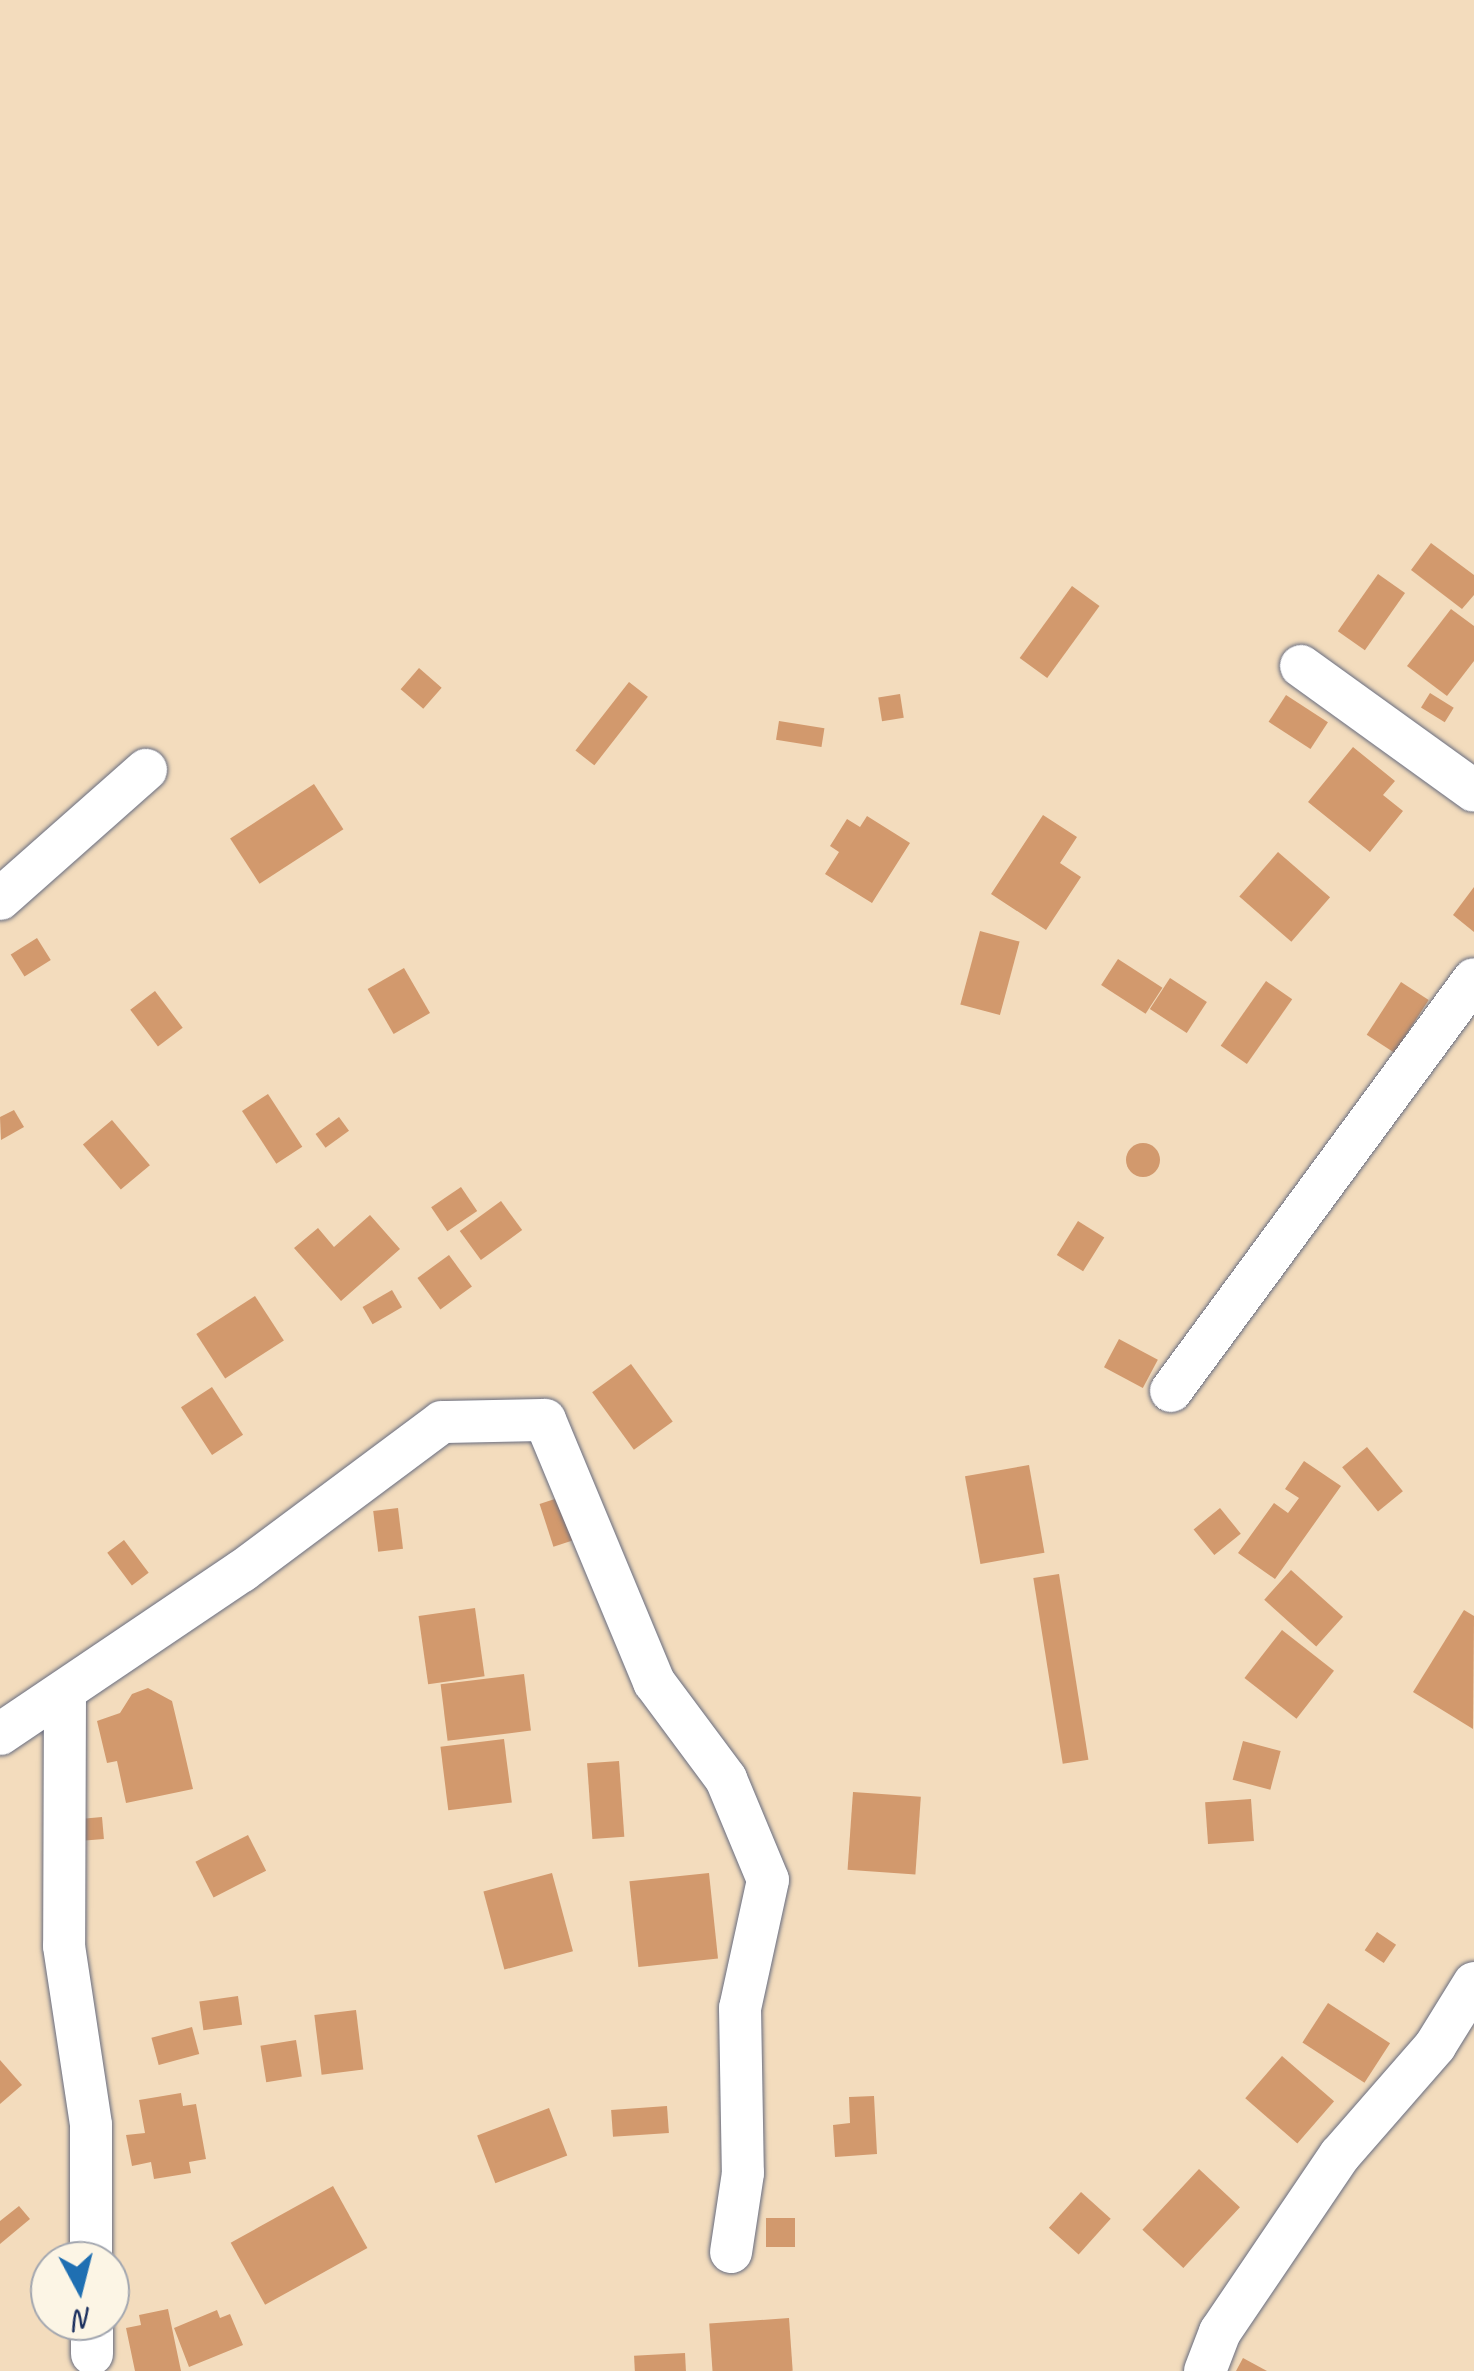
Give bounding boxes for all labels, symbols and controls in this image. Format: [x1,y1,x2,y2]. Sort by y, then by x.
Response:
north arrow [30,2241,130,2341]
text: N [73,2301,94,2338]

